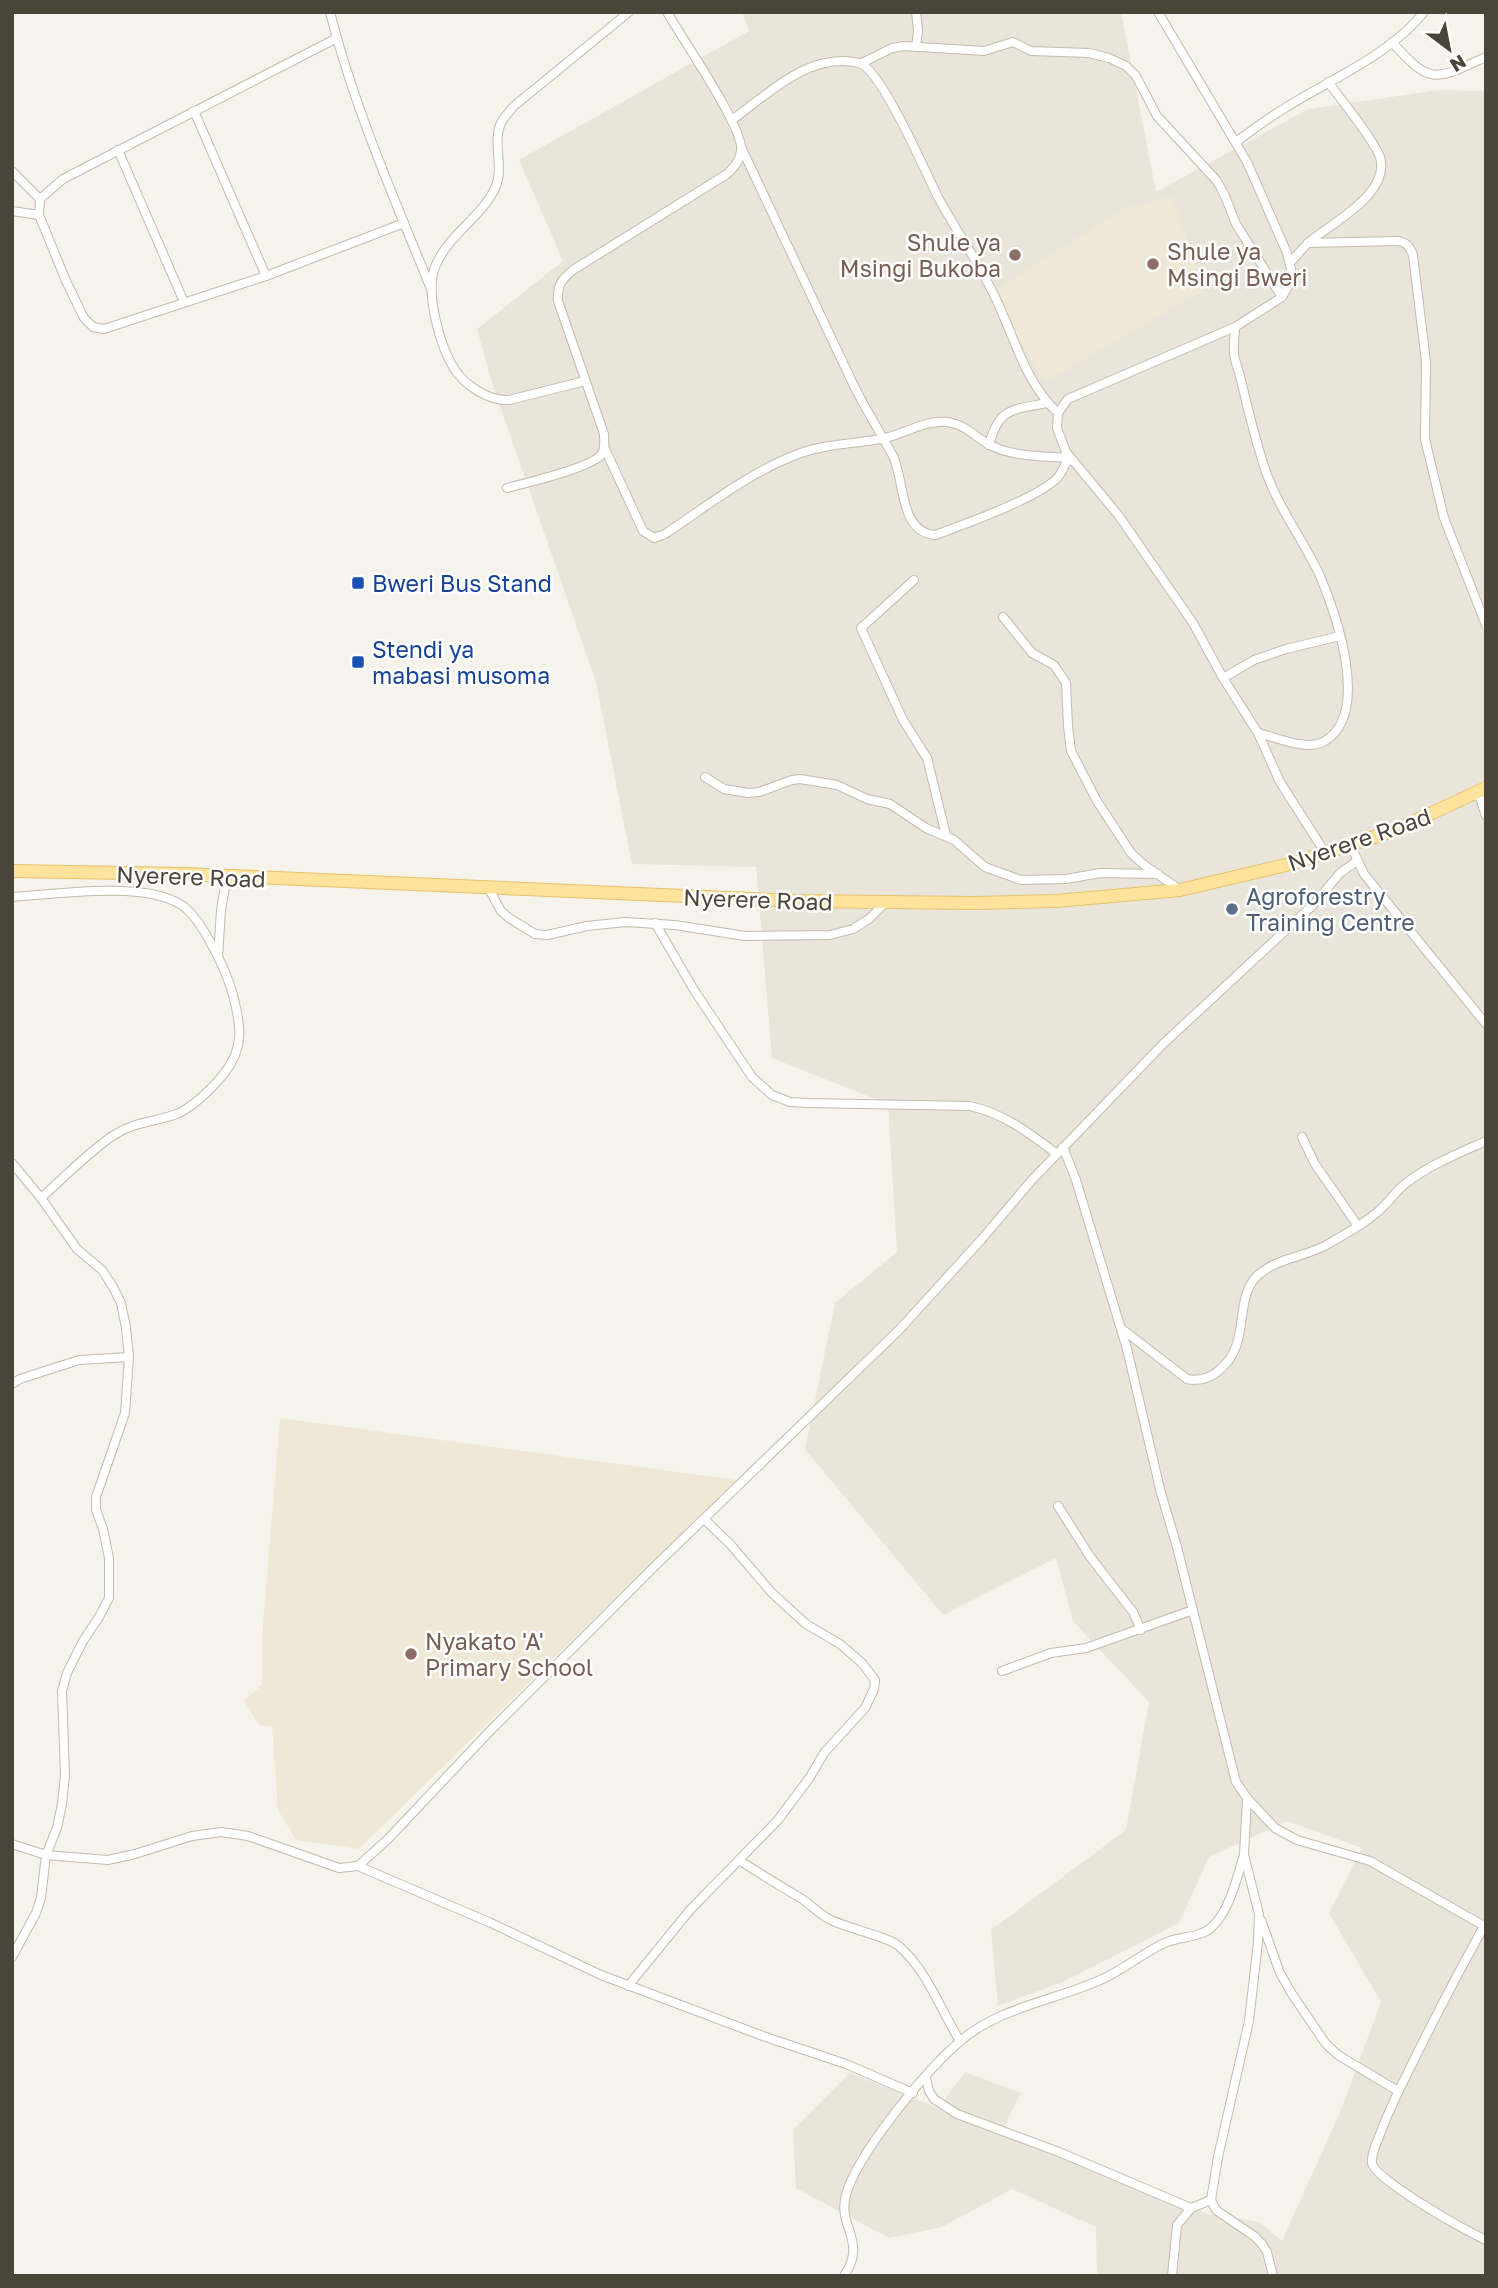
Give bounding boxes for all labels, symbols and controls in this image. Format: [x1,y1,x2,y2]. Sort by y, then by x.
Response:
north arrow [1414,14,1484,84]
text: N [1446,50,1470,77]
place label: Shule ya Msingi Bukoba [840,228,1001,282]
place label: Shule ya Msingi Bweri [1167,237,1307,291]
marker: Shule ya Msingi Bukoba [1007,247,1023,263]
marker: Shule ya Msingi Bweri [1145,256,1161,272]
place label: Bweri Bus Stand [372,569,552,597]
marker: Bweri Bus Stand [350,575,366,591]
place label: Stendi ya mabasi musoma [372,635,550,689]
marker: Stendi ya mabasi musoma [350,654,366,670]
street label: Nyerere Road [1284,801,1434,877]
street label: Nyerere Road [116,859,266,893]
street label: Nyerere Road [683,882,833,916]
place label: Agroforestry Training Centre [1246,882,1415,936]
marker: Agroforestry Training Centre [1224,901,1240,917]
place label: Nyakato 'A' Primary School [425,1627,593,1681]
marker: Nyakato 'A' Primary School [403,1646,419,1662]

